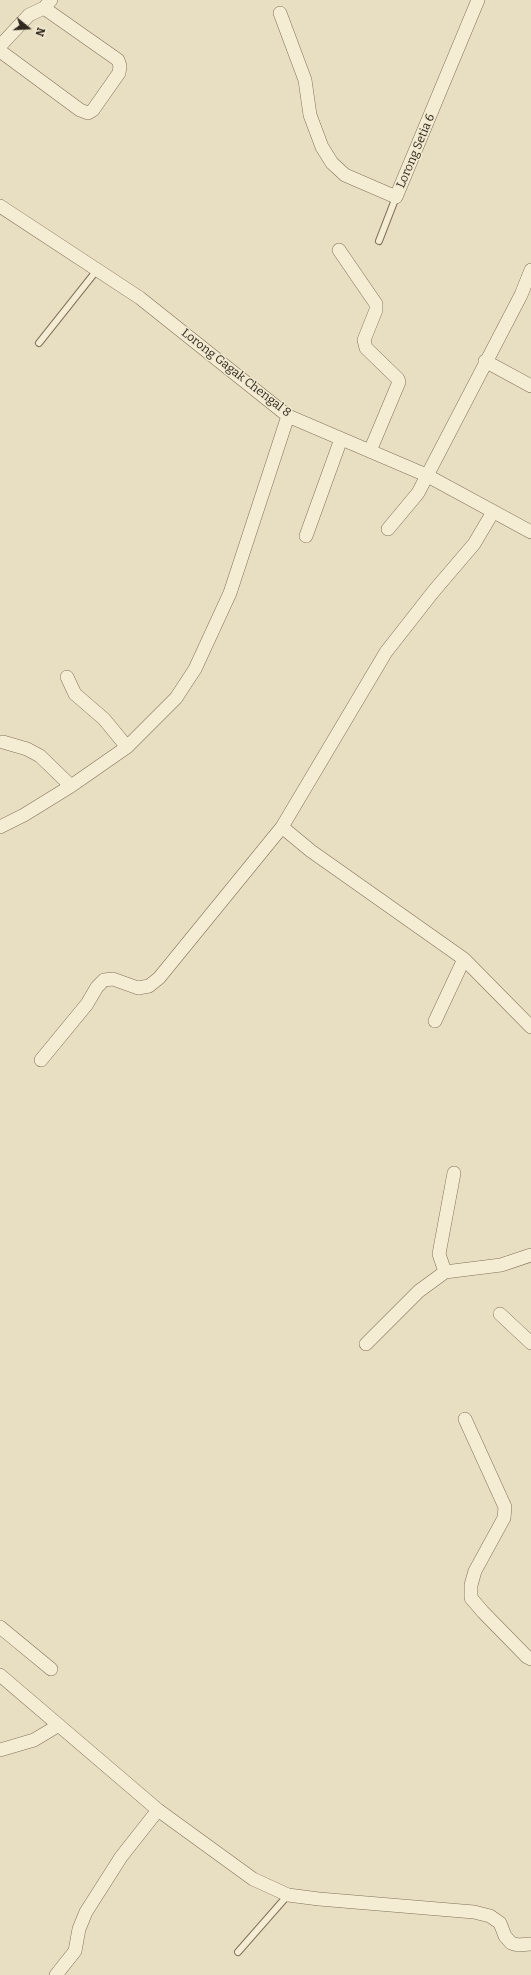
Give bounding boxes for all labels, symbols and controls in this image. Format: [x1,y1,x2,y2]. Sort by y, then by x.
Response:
north arrow [8,8,48,48]
text: N [32,26,47,38]
street label: Lorong Setia 6 [394,112,438,190]
street label: Lorong Gagak Chengal 8 [178,326,294,420]

